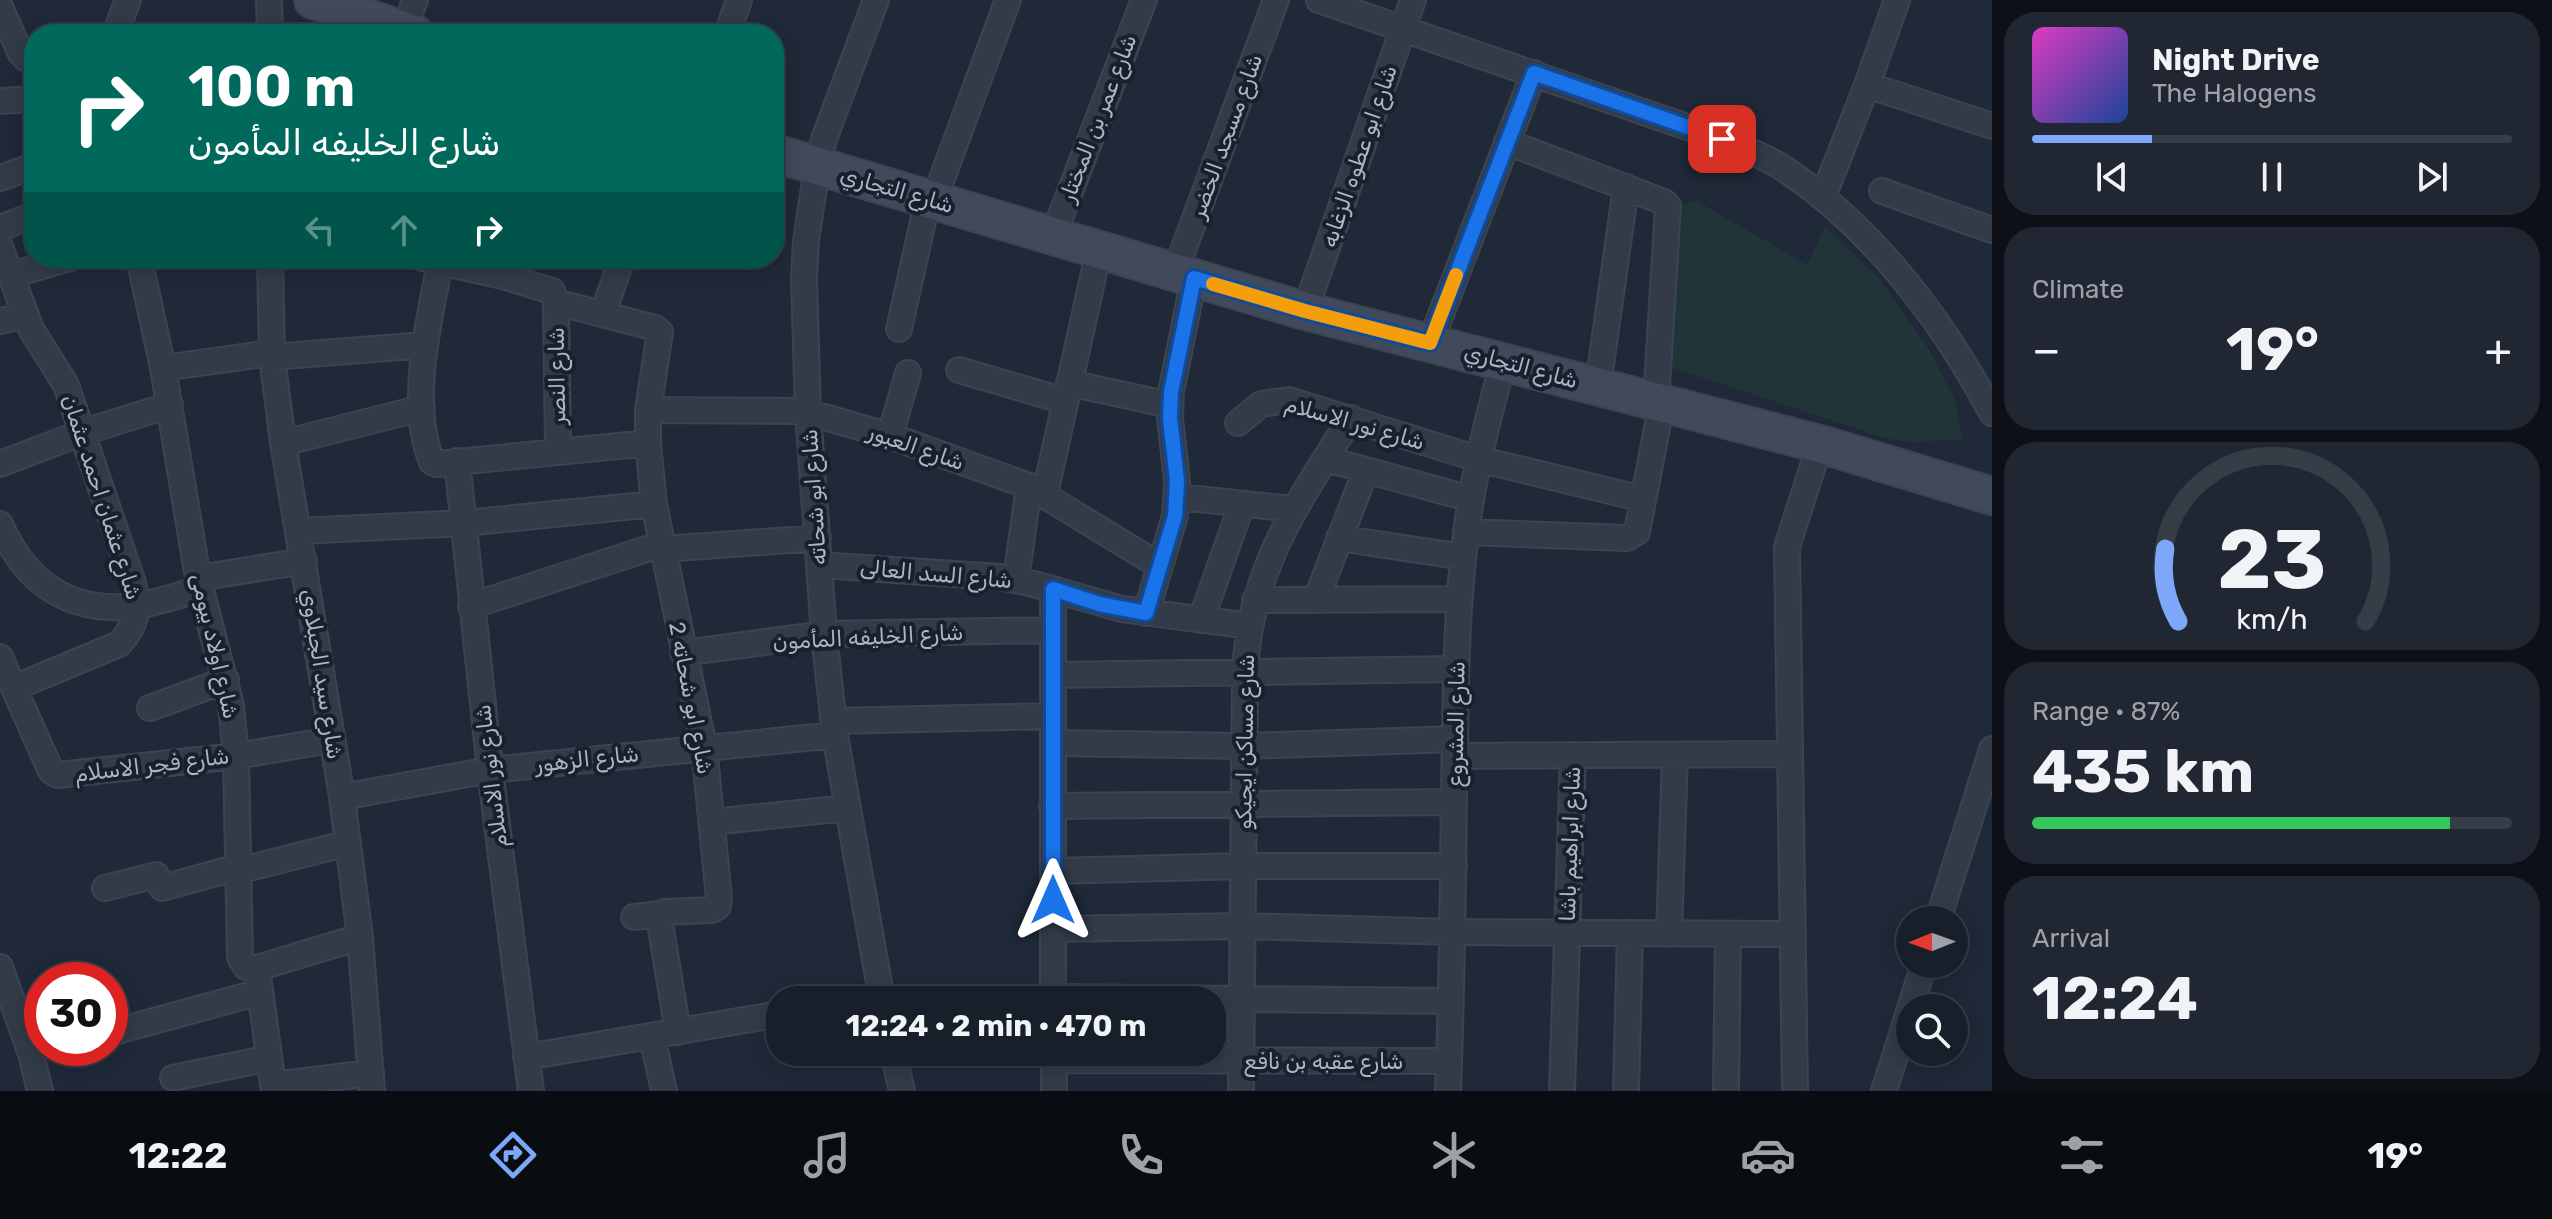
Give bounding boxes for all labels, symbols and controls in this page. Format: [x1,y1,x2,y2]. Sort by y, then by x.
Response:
street label: شارع عمر بن المختار [1053,30,1144,208]
text: Night Drive [2152,42,2320,78]
street label: شارع مسجد الخضر [1183,50,1270,224]
text: 100 m [188,54,355,120]
icon: right [56,56,160,160]
street label: شارع ابو عطوه الزغابه [1315,61,1405,251]
text: The Halogens [2152,78,2317,109]
pin [1688,105,1756,173]
icon: arrive [1700,117,1744,161]
text: شارع الخليفه المأمون [188,121,501,164]
icon: previous [2090,155,2134,199]
icon: pause [2250,155,2294,199]
icon: next [2410,155,2454,199]
street label: شارع التجاري [837,161,957,221]
icon: left [298,208,342,252]
icon: ahead [382,208,426,252]
icon: right [466,208,510,252]
text: Climate [2032,274,2124,305]
text: 19° [2226,314,2319,385]
text: − [2032,324,2061,376]
text: + [2485,324,2512,376]
street label: شارع النصر [543,327,573,427]
street label: شارع التجاري [1461,338,1581,396]
street label: شارع نور الاسلام [1282,390,1428,458]
street label: شارع عثمان احمد عثمان [54,391,148,604]
street label: شارع العبور [862,417,968,478]
street label: شارع ابو شحاته [796,428,834,566]
text: 23 [2218,509,2326,608]
street label: شارع السد العالى [859,554,1013,596]
street label: شارع اولاد بيومى [183,571,245,722]
street label: شارع سيد الجبلاوي [293,587,349,761]
text: km/h [2236,602,2308,636]
street label: شارع الخليفه المأمون [772,619,964,657]
street label: شارع ابو شحاته 2 [661,620,719,777]
street label: شارع مساكن ايجيكو [1230,654,1262,830]
street label: شارع المشروع [1441,661,1473,787]
text: Range · 87% [2032,696,2180,727]
street label: شارع نور الاسلام [469,703,515,849]
text: 435 km [2032,736,2254,807]
street label: شارع الزهور [532,740,640,780]
street label: شارع فجر الاسلام [73,742,231,790]
street label: شارع ابراهيم باشا [1554,766,1588,922]
position arrow [1011,858,1095,942]
north arrow [1896,906,1968,978]
map controls [1896,906,1968,1066]
text: Arrival [2032,923,2110,954]
speed limit sign: 30 [24,962,128,1066]
text: 12:24 [2032,963,2198,1034]
button: search [1896,994,1968,1066]
text: 12:24 · 2 min · 470 m [846,1008,1146,1044]
street label: شارع عقبه بن نافع [1244,1048,1404,1078]
icon: directions [485,1127,541,1183]
icon: music [799,1127,855,1183]
icon: phone [1113,1127,1169,1183]
icon: climate [1426,1127,1482,1183]
icon: car [1740,1127,1796,1183]
icon: filters [2054,1127,2110,1183]
text: 12:22 [129,1134,227,1177]
text: 19° [2367,1134,2423,1177]

